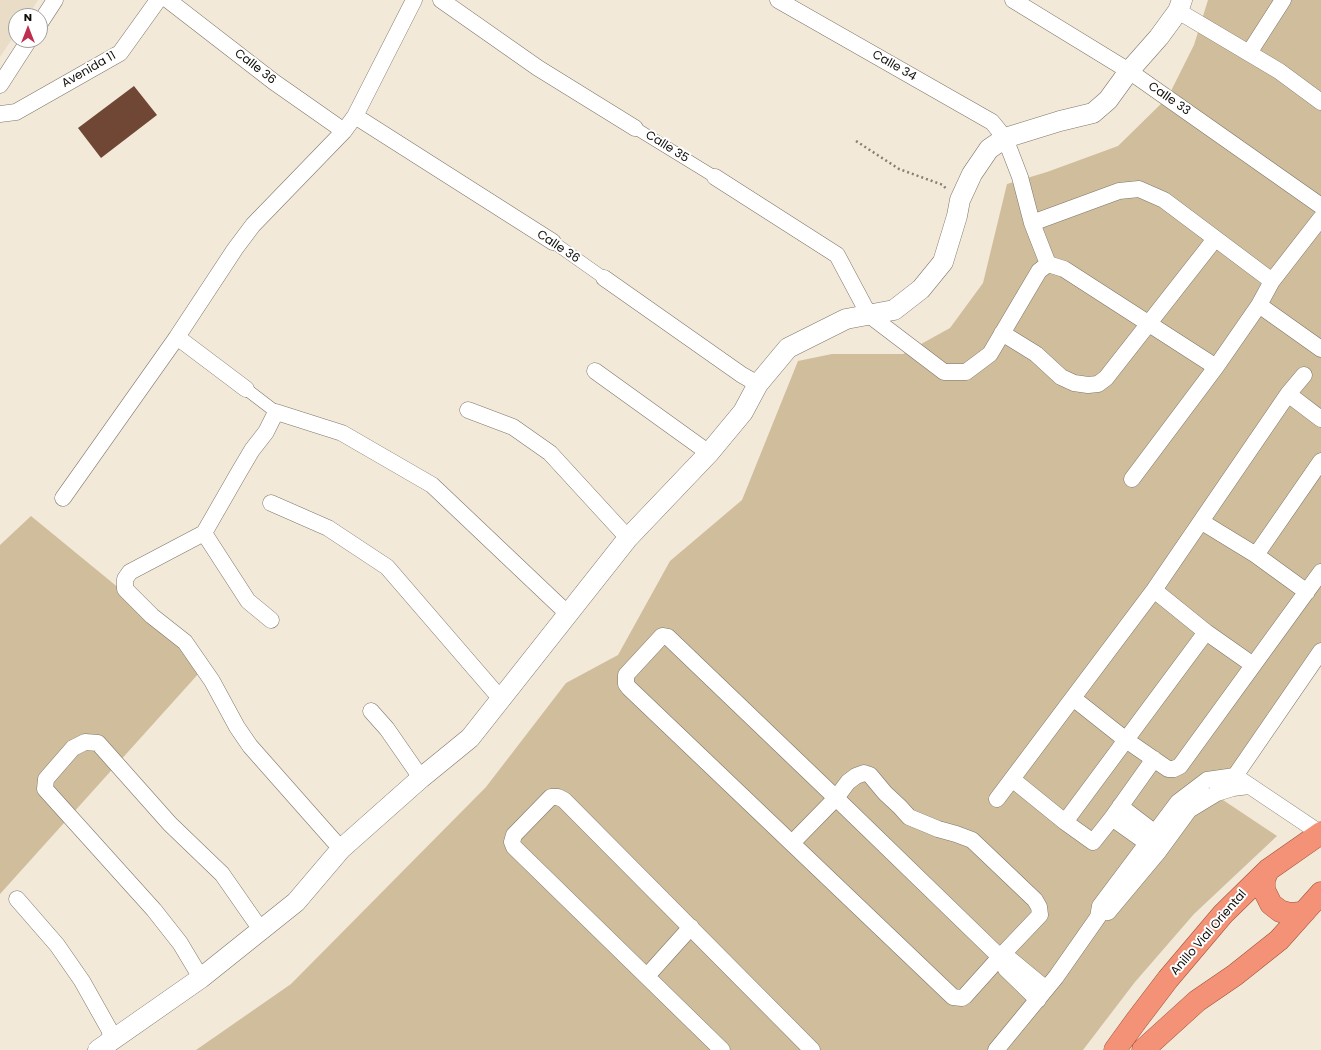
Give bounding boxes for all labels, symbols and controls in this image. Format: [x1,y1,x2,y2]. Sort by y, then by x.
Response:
north arrow [8,8,48,48]
text: N [24,9,32,25]
street label: Calle 36 [231,46,279,88]
street label: Calle 34 [869,48,919,84]
street label: Avenida 11 [59,49,119,91]
street label: Calle 33 [1145,79,1193,119]
street label: Calle 35 [643,128,691,166]
street label: Calle 36 [534,227,582,267]
street label: Anillo Vial Oriental [1168,887,1250,979]

